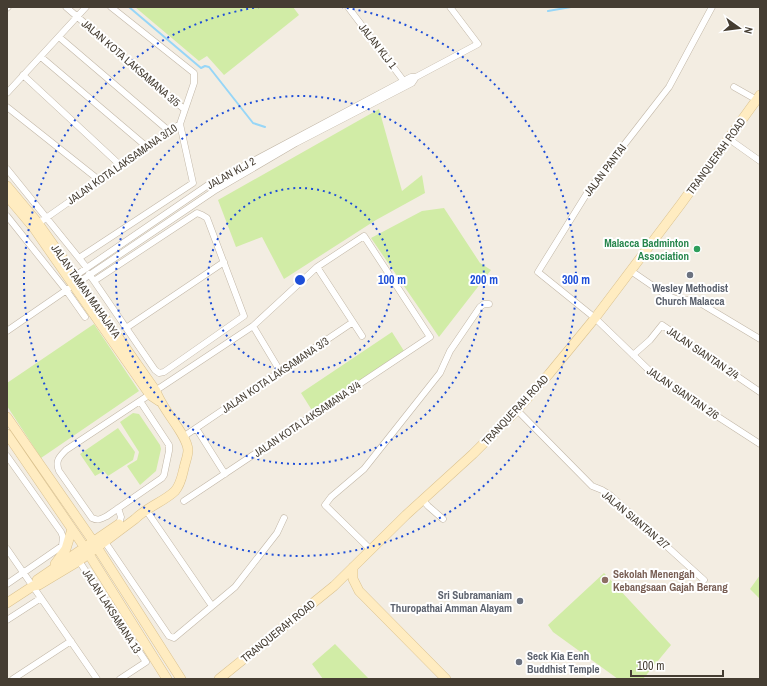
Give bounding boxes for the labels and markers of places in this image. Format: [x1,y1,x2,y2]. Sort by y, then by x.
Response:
place label: Malacca Badminton Association [604,236,689,263]
marker: Malacca Badminton Association [692,244,702,254]
marker: Wesley Methodist Church Malacca [685,270,695,280]
centre of rings [293,273,307,287]
place label: Wesley Methodist Church Malacca [652,281,728,308]
place label: Sekolah Menengah Kebangsaan Gajah Berang [613,567,728,594]
marker: Sekolah Menengah Kebangsaan Gajah Berang [600,575,610,585]
place label: Sri Subramaniam Thuropathai Amman Alayam [390,588,512,615]
marker: Sri Subramaniam Thuropathai Amman Alayam [515,596,525,606]
place label: Seck Kia Eenh Buddhist Temple [527,649,600,676]
marker: Seck Kia Eenh Buddhist Temple [514,657,524,667]

